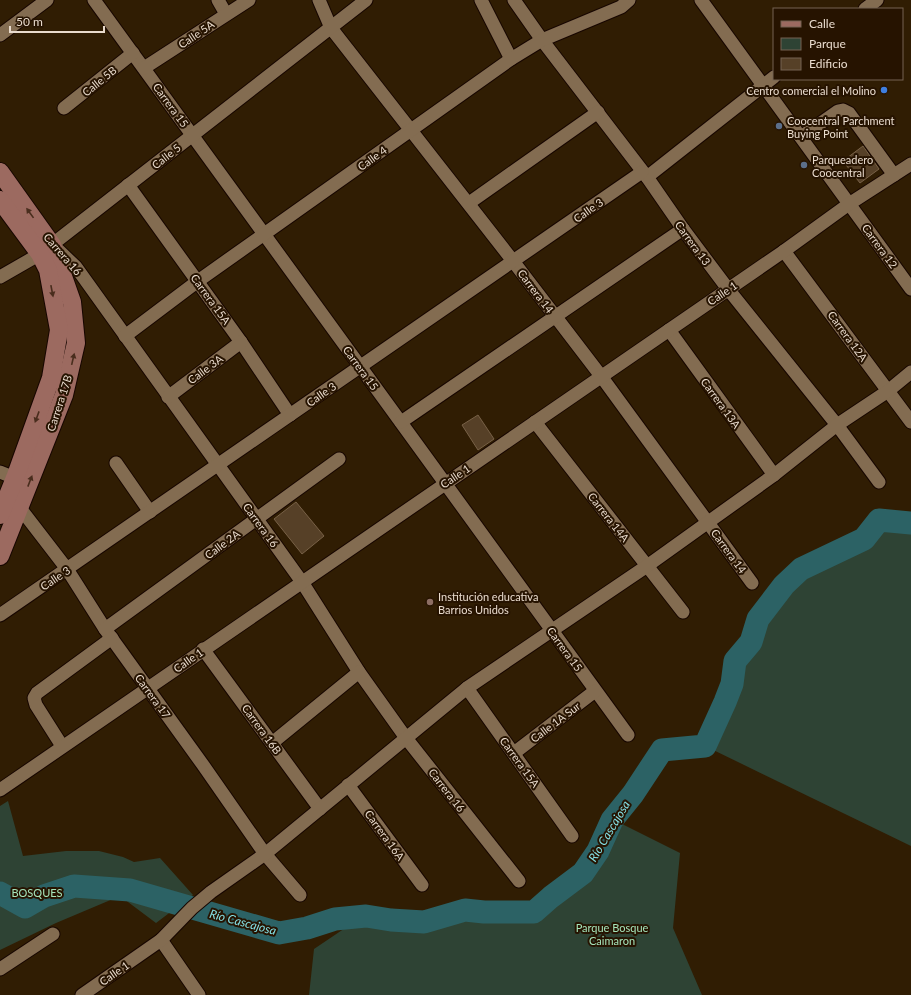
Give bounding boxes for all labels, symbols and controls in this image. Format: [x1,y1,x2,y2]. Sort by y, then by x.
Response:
scale bar [10,8,104,34]
legend [773,8,903,80]
text: 50 m [16,14,43,29]
text: Calle [809,16,835,31]
street label: Calle 5A [176,17,217,51]
text: Parque [809,36,846,51]
text: Edificio [809,56,848,71]
street label: Calle 5B [79,63,119,99]
street label: Carrera 15 [151,80,191,130]
place label: Centro comercial el Molino [746,84,876,97]
marker: Centro comercial el Molino [879,85,889,95]
place label: Coocentral Parchment Buying Point [787,114,894,140]
marker: Coocentral Parchment Buying Point [774,121,784,131]
street label: Calle 5 [149,141,183,171]
street label: Calle 4 [355,143,390,173]
place label: Parqueadero Coocentral [812,153,873,179]
marker: Parqueadero Coocentral [799,160,809,170]
street label: Calle 3 [571,195,605,225]
one-way arrow [26,208,34,218]
street label: Carrera 13 [673,218,713,268]
street label: Carrera 12 [860,221,900,271]
street label: Carrera 16 [41,230,85,278]
street label: Carrera 14 [515,267,557,316]
street label: Carrera 15A [188,271,234,327]
street label: Calle 1 [705,278,739,308]
one-way arrow [49,285,55,297]
street label: Carrera 12A [825,308,871,364]
street label: Carrera 15 [341,343,381,393]
street label: Calle 3A [185,351,226,386]
one-way arrow [70,352,76,365]
street label: Carrera 17B [44,373,74,433]
street label: Carrera 13A [698,375,744,431]
street label: Calle 3 [304,379,338,409]
one-way arrow [33,412,39,424]
street label: Calle 1 [438,461,472,491]
one-way arrow [28,475,34,487]
street label: Carrera 14A [586,490,633,545]
street label: Carrera 16 [241,500,281,550]
street label: Calle 2A [202,526,243,561]
street label: Carrera 14 [709,526,750,576]
street label: Calle 3 [38,563,72,593]
place label: Institución educativa Barrios Unidos [438,590,538,616]
marker: Institución educativa Barrios Unidos [425,597,435,607]
street label: Carrera 15 [545,624,585,674]
street label: Calle 1 [171,645,205,675]
street label: Carrera 17 [133,671,173,721]
street label: Calle 1A Sur [528,699,582,745]
street label: Carrera 16B [240,702,284,756]
street label: Carrera 15A [497,734,543,790]
street label: Carrera 16 [426,766,468,814]
water label: Río Cascajosa [585,798,633,864]
street label: Carrera 16A [362,807,408,863]
park label: BOSQUES [11,886,63,899]
water label: Río Cascajosa [208,906,278,938]
park label: Parque Bosque Caimaron [576,921,649,947]
street label: Calle 1 [97,958,131,988]

